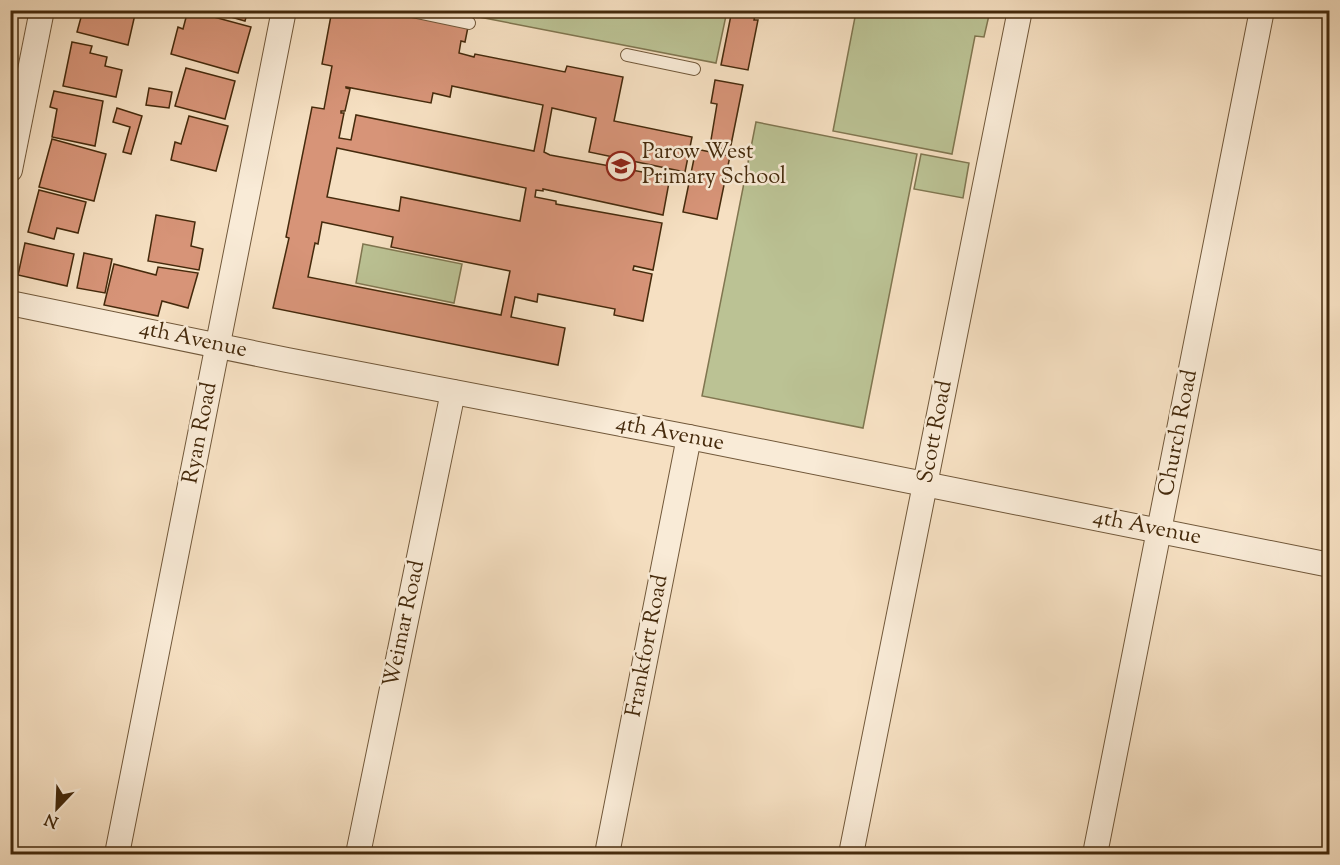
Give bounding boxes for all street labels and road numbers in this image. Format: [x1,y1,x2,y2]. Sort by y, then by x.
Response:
street label: 4th Avenue [136,313,250,367]
street label: Church Road [1151,367,1207,499]
street label: Scott Road [910,378,962,486]
street label: Ryan Road [175,379,227,487]
street label: 4th Avenue [613,408,727,460]
street label: 4th Avenue [1090,502,1204,554]
street label: Weimar Road [376,557,434,691]
street label: Frankfort Road [619,572,677,720]

